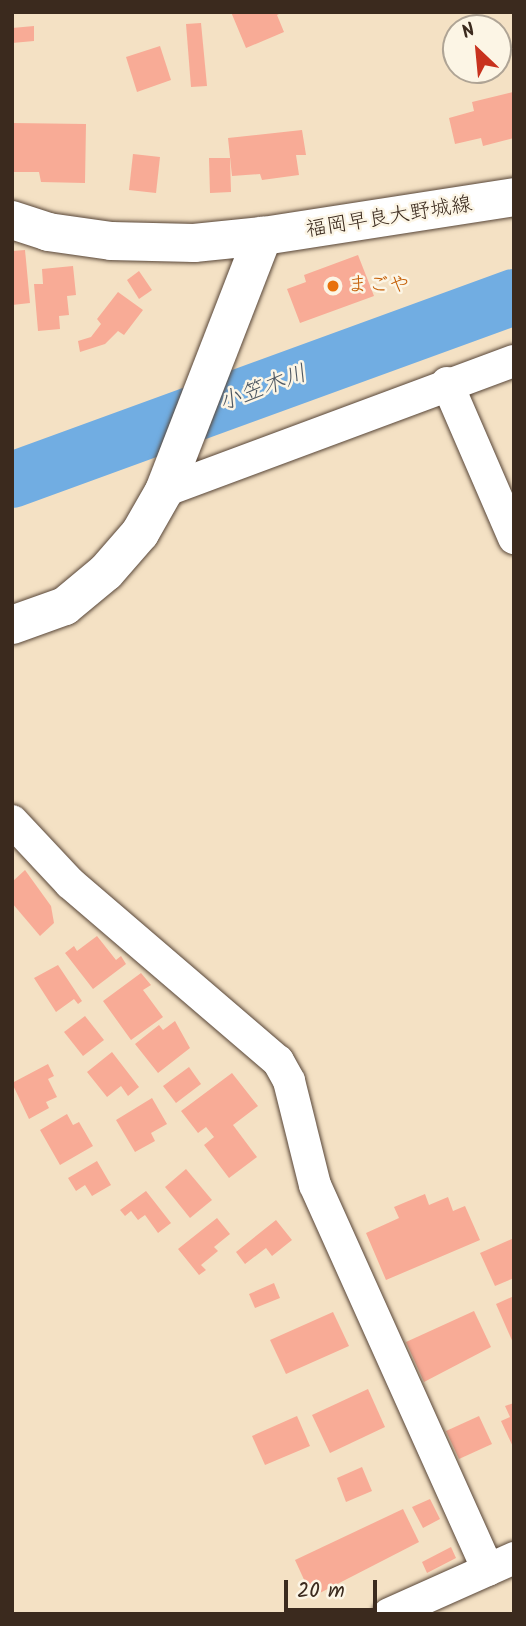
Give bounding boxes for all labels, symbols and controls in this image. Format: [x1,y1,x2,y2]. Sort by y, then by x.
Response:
north arrow [442,14,512,84]
text: N [457,16,481,48]
street label: 福岡早良大野城線 [304,192,474,244]
place label: まごや [347,273,410,299]
marker: まごや [325,278,341,294]
water label: 小笠木川 [215,360,311,418]
scale bar [288,1566,381,1610]
text: 20 m [297,1575,345,1608]

